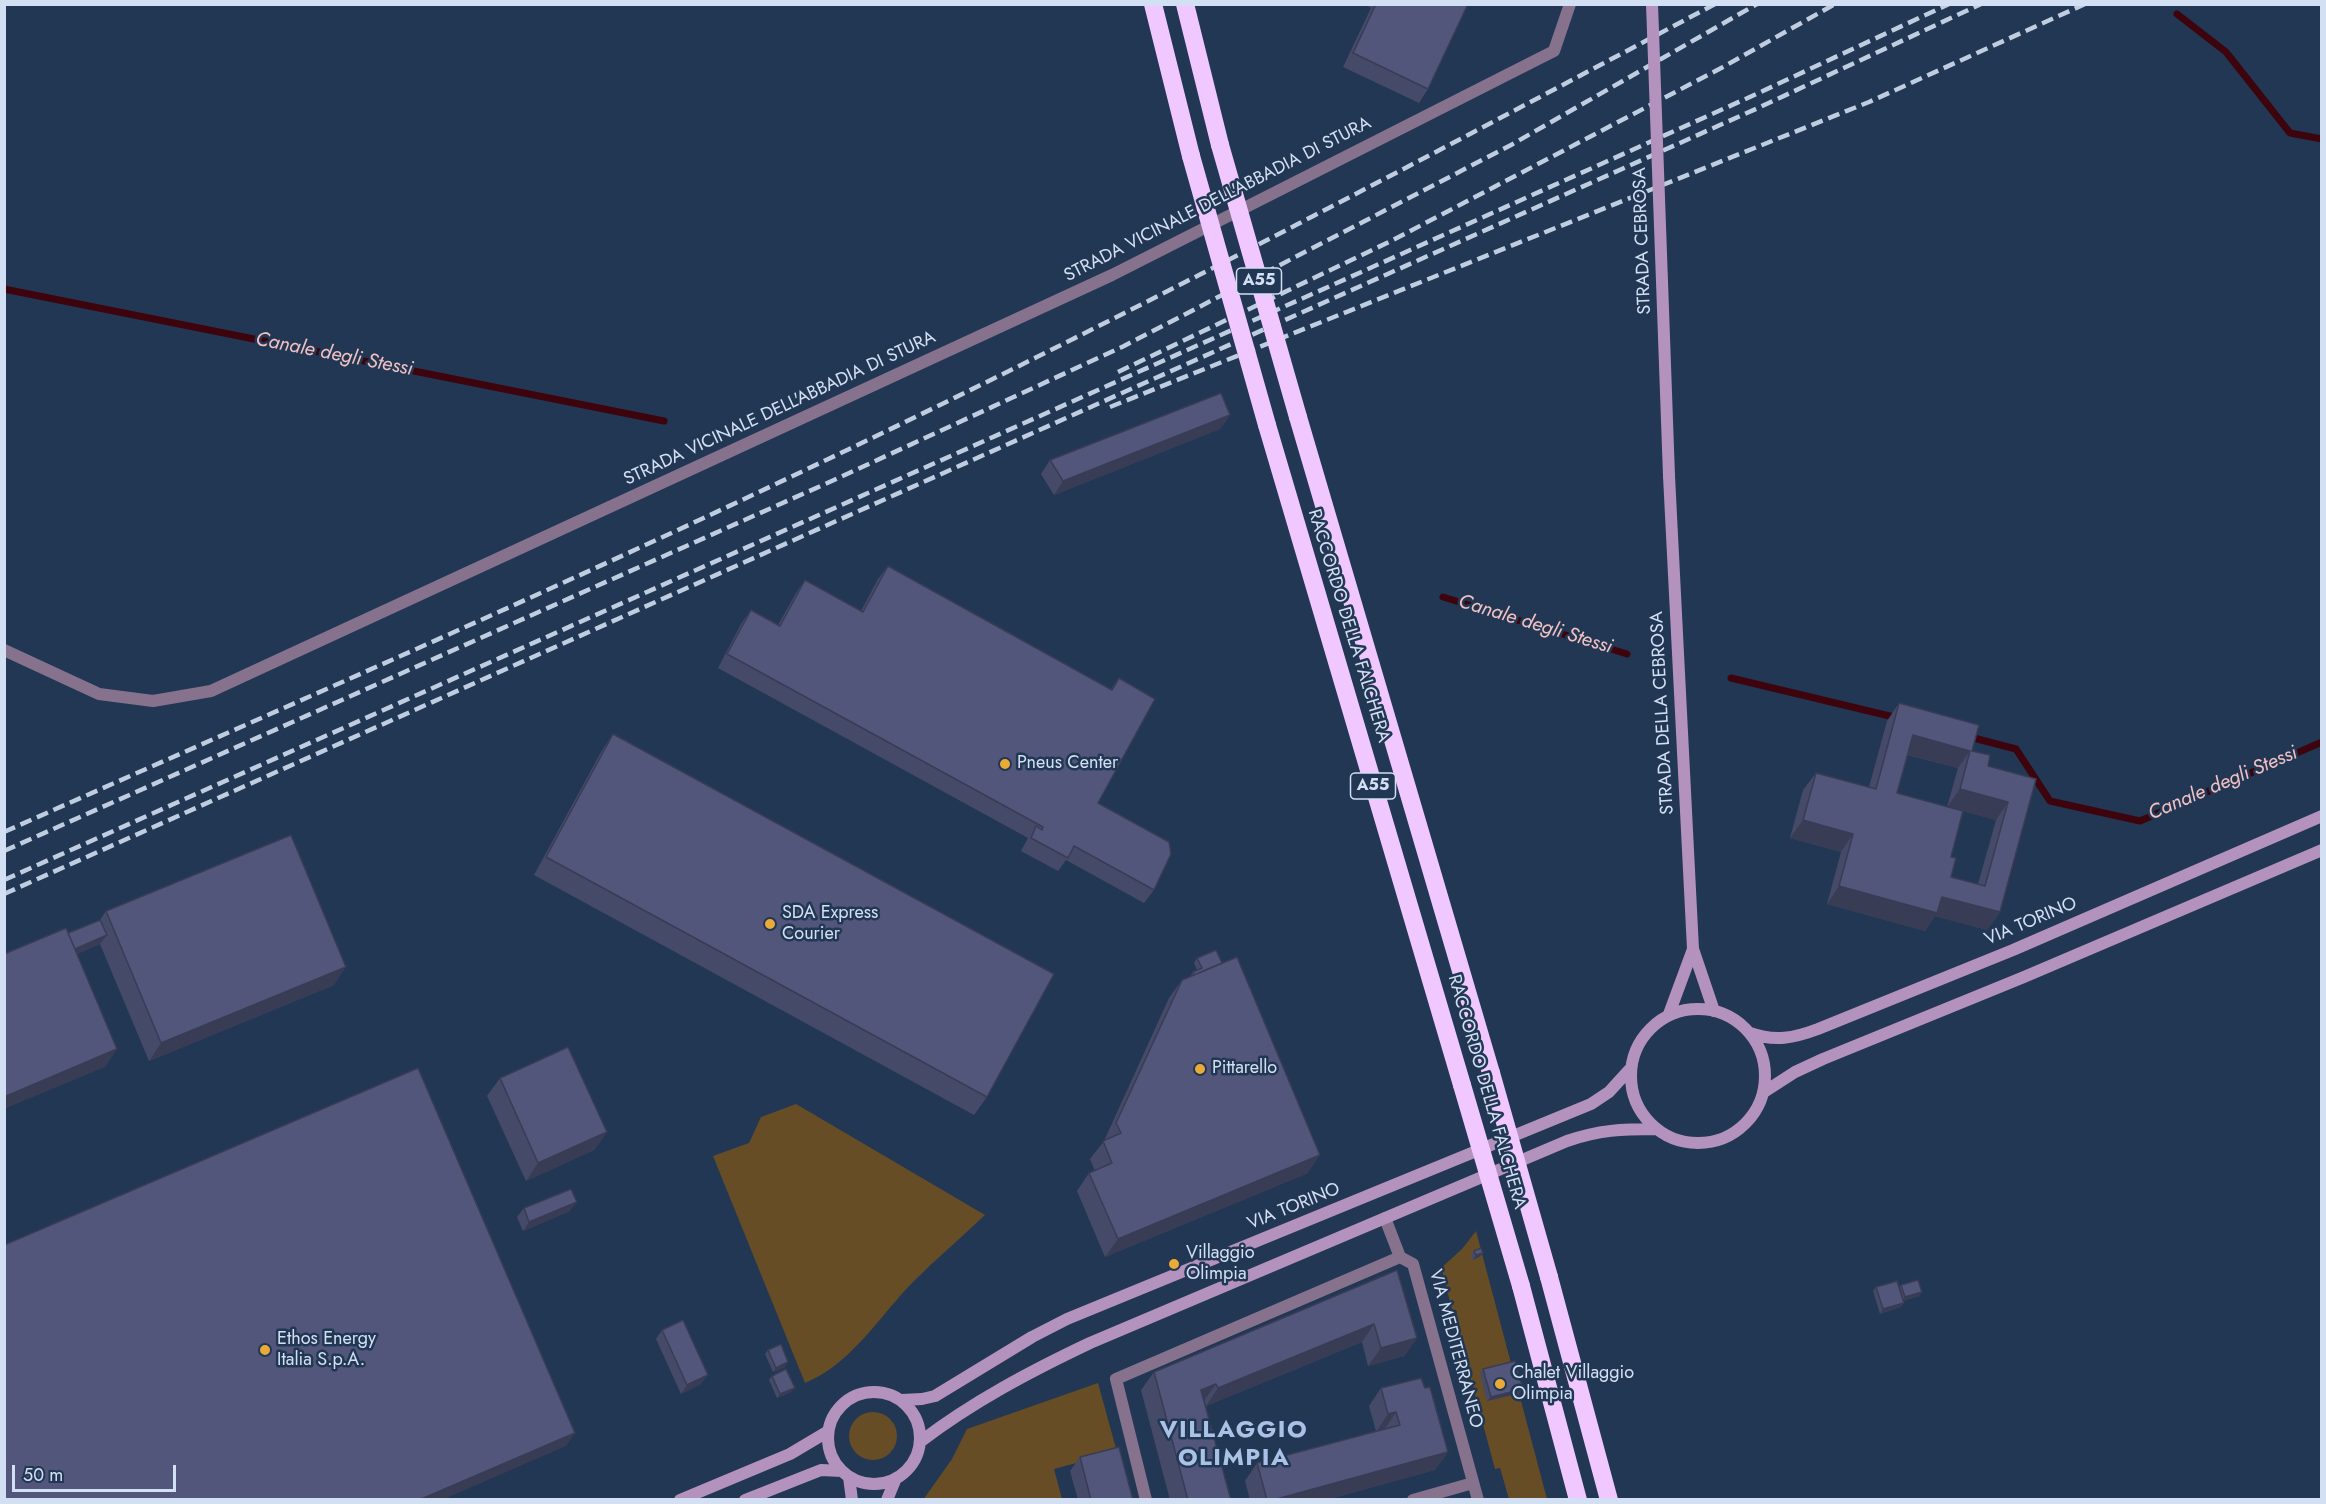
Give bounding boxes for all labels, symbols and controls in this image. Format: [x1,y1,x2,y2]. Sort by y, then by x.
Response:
street label: STRADA VICINALE DELL'ABBADIA DI STURA [1061,113,1375,287]
street label: STRADA CEBROSA [1630,167,1656,315]
road number: A55 [1236,268,1282,294]
street label: STRADA VICINALE DELL'ABBADIA DI STURA [621,327,939,491]
water label: Canale degli Stessi [253,328,415,382]
street label: RACCORDO DELLA FALCHERA [1302,507,1394,745]
water label: Canale degli Stessi [1455,590,1615,660]
street label: STRADA DELLA CEBROSA [1647,611,1679,815]
water label: Canale degli Stessi [2145,742,2301,826]
place label: Pneus Center [1017,753,1118,775]
marker: Pneus Center [998,757,1012,771]
road number: A55 [1350,773,1396,799]
street label: VIA TORINO [1982,893,2080,951]
place label: SDA Express Courier [782,903,878,946]
marker: SDA Express Courier [763,917,777,931]
street label: RACCORDO DELLA FALCHERA [1442,972,1530,1212]
place label: Pittarello [1212,1058,1277,1080]
marker: Pittarello [1193,1062,1207,1076]
street label: VIA TORINO [1245,1179,1343,1235]
place label: Villaggio Olimpia [1186,1243,1255,1286]
marker: Villaggio Olimpia [1167,1257,1181,1271]
street label: VIA MEDITERRANEO [1423,1267,1487,1431]
place label: Ethos Energy Italia S.p.A. [277,1329,376,1372]
marker: Ethos Energy Italia S.p.A. [258,1343,272,1357]
place label: Chalet Villaggio Olimpia [1512,1363,1634,1406]
marker: Chalet Villaggio Olimpia [1493,1377,1507,1391]
district label: VILLAGGIO OLIMPIA [1160,1417,1308,1473]
scale bar [15,1453,178,1491]
text: 50 m [23,1462,63,1488]

